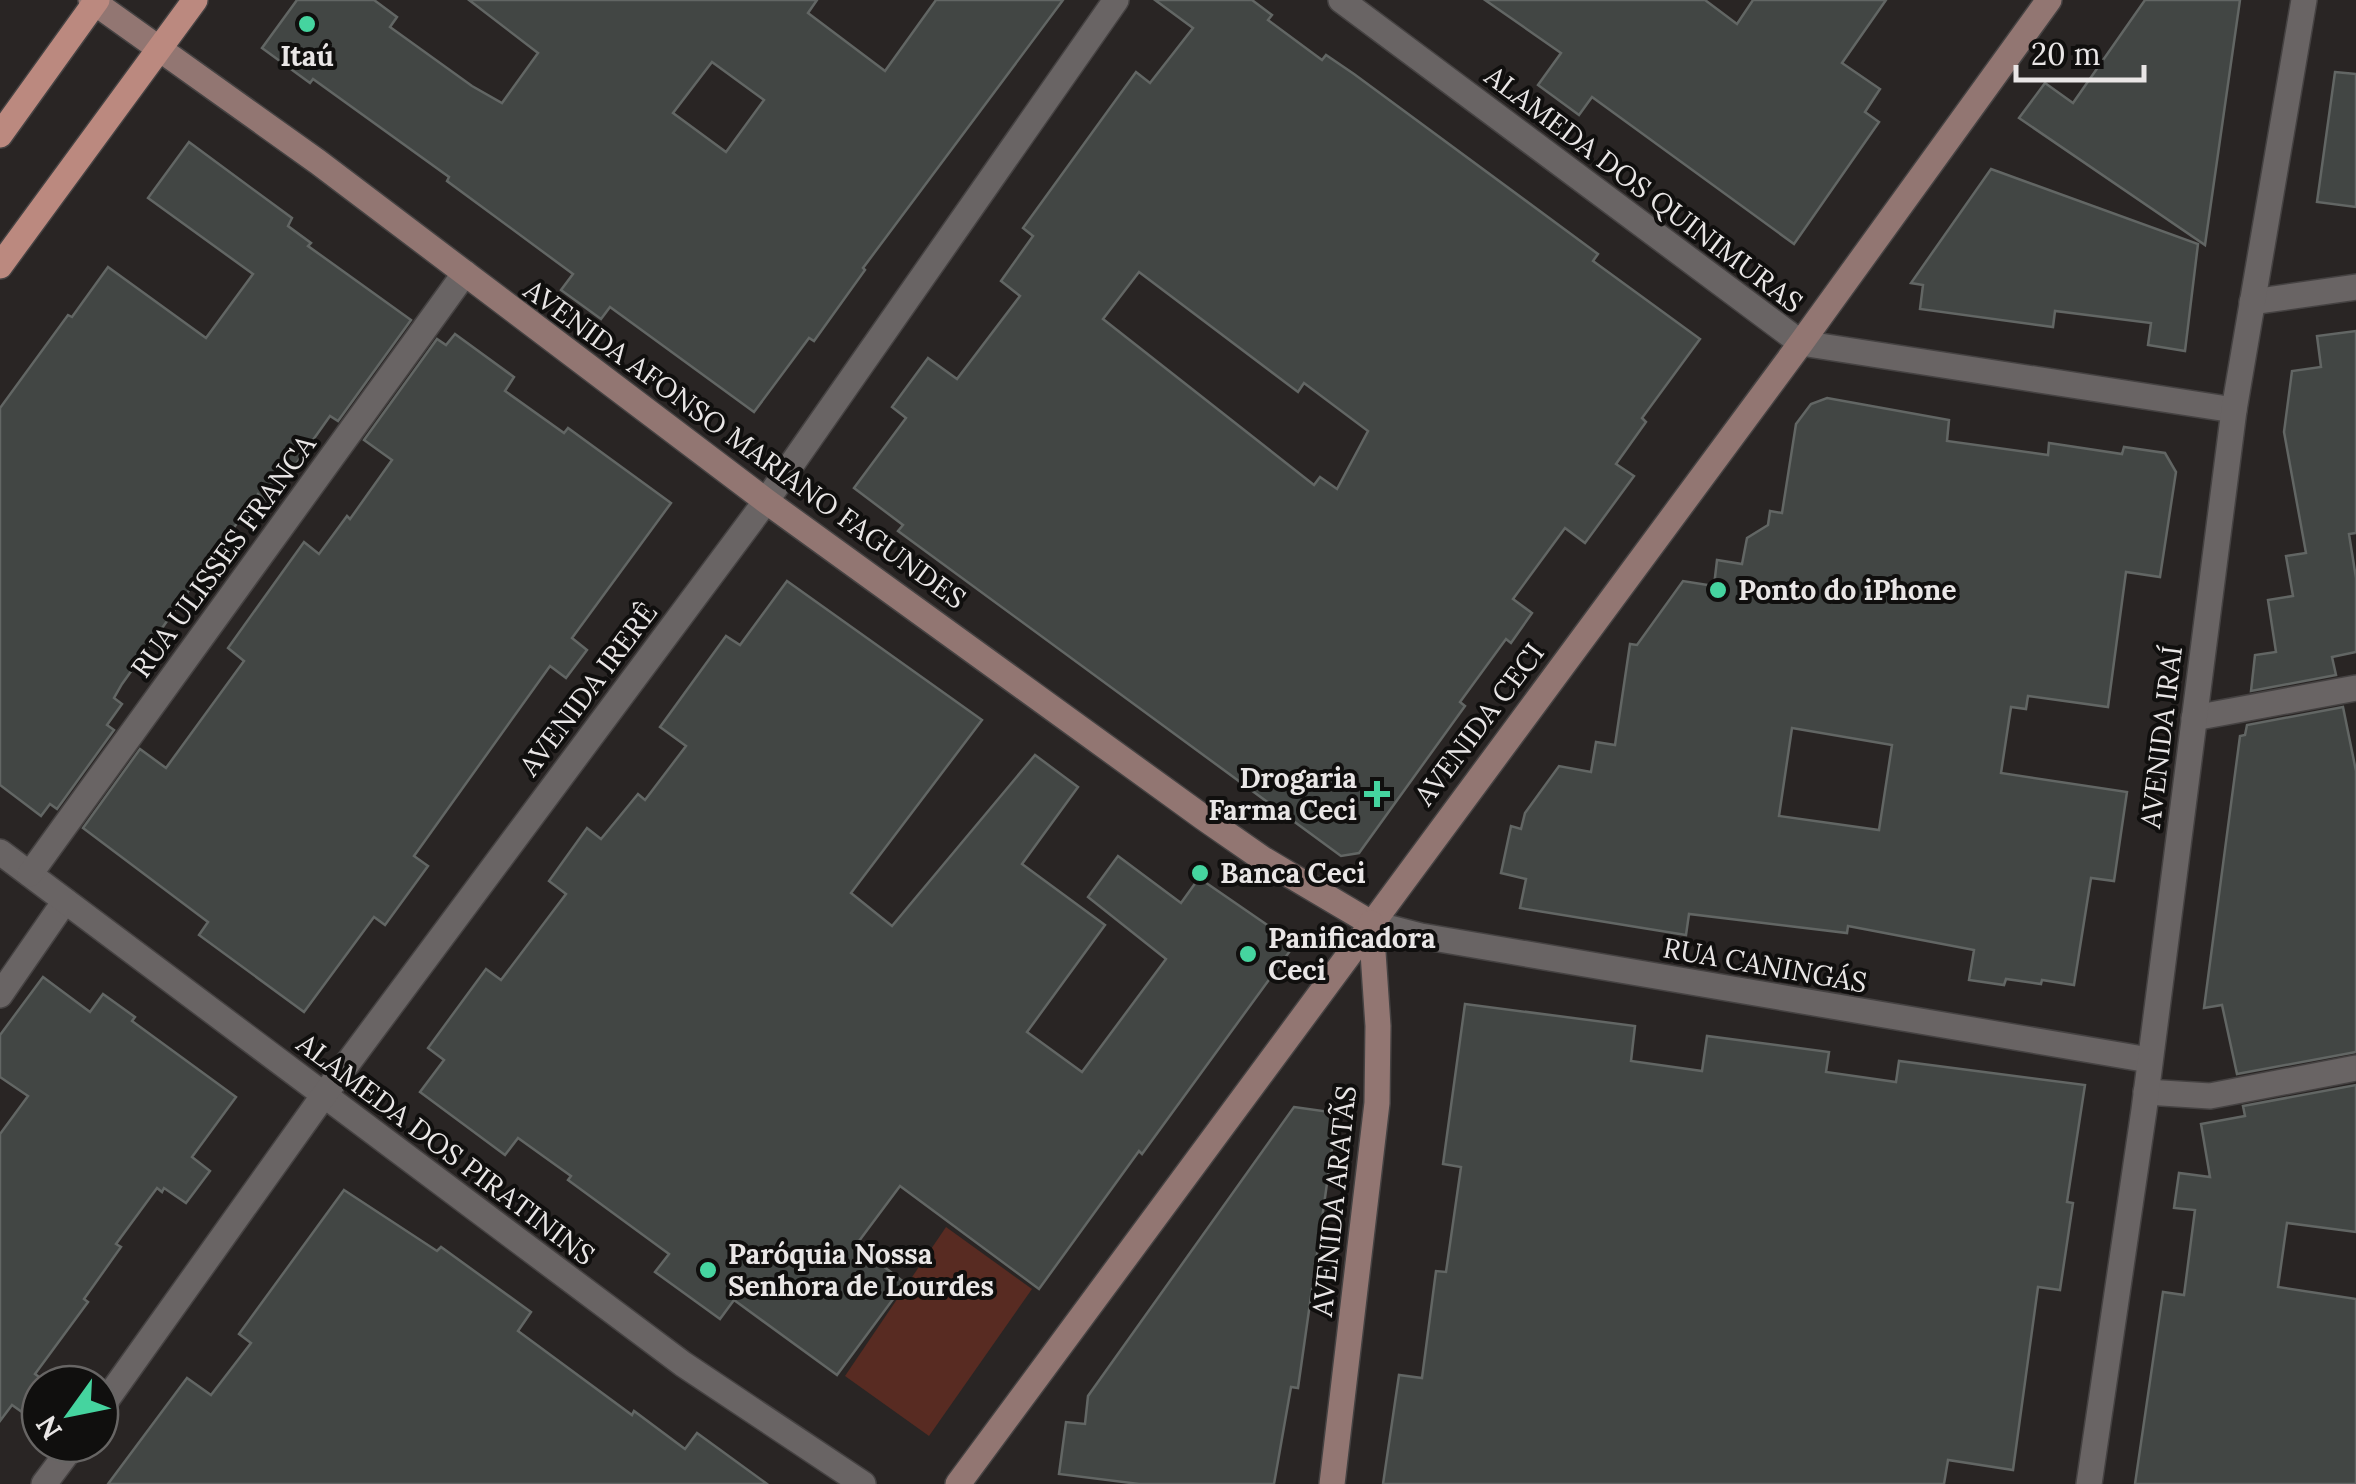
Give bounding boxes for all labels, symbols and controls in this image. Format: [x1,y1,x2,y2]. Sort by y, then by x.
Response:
marker: Itaú [296,13,318,35]
scale bar [2016,20,2144,82]
text: 20 m [2031,35,2100,73]
place label: Itaú [280,38,334,74]
street label: ALAMEDA DOS QUINIMURAS [1477,57,1810,320]
street label: AVENIDA AFONSO MARIANO FAGUNDES [516,271,973,616]
street label: RUA ULISSES FRANCA [123,427,324,685]
place label: Ponto do iPhone [1738,572,1956,608]
marker: Ponto do iPhone [1707,579,1729,601]
street label: AVENIDA IRERÊ [511,595,665,784]
street label: AVENIDA CECI [1406,636,1552,813]
street label: AVENIDA IRAÍ [2132,644,2190,831]
place label: Drogaria Farma Ceci [1208,760,1357,828]
marker: Drogaria Farma Ceci [1366,783,1388,805]
place label: Banca Ceci [1220,855,1366,891]
marker: Banca Ceci [1189,862,1211,884]
place label: Panificadora Ceci [1268,920,1436,988]
street label: RUA CANINGÁS [1660,929,1870,1001]
marker: Panificadora Ceci [1237,943,1259,965]
street label: ALAMEDA DOS PIRATININS [289,1025,602,1273]
street label: AVENIDA ARATÃS [1304,1084,1364,1319]
place label: Paróquia Nossa Senhora de Lourdes [728,1236,994,1304]
marker: Paróquia Nossa Senhora de Lourdes [697,1259,719,1281]
north arrow [20,1364,120,1464]
text: N [28,1409,70,1447]

